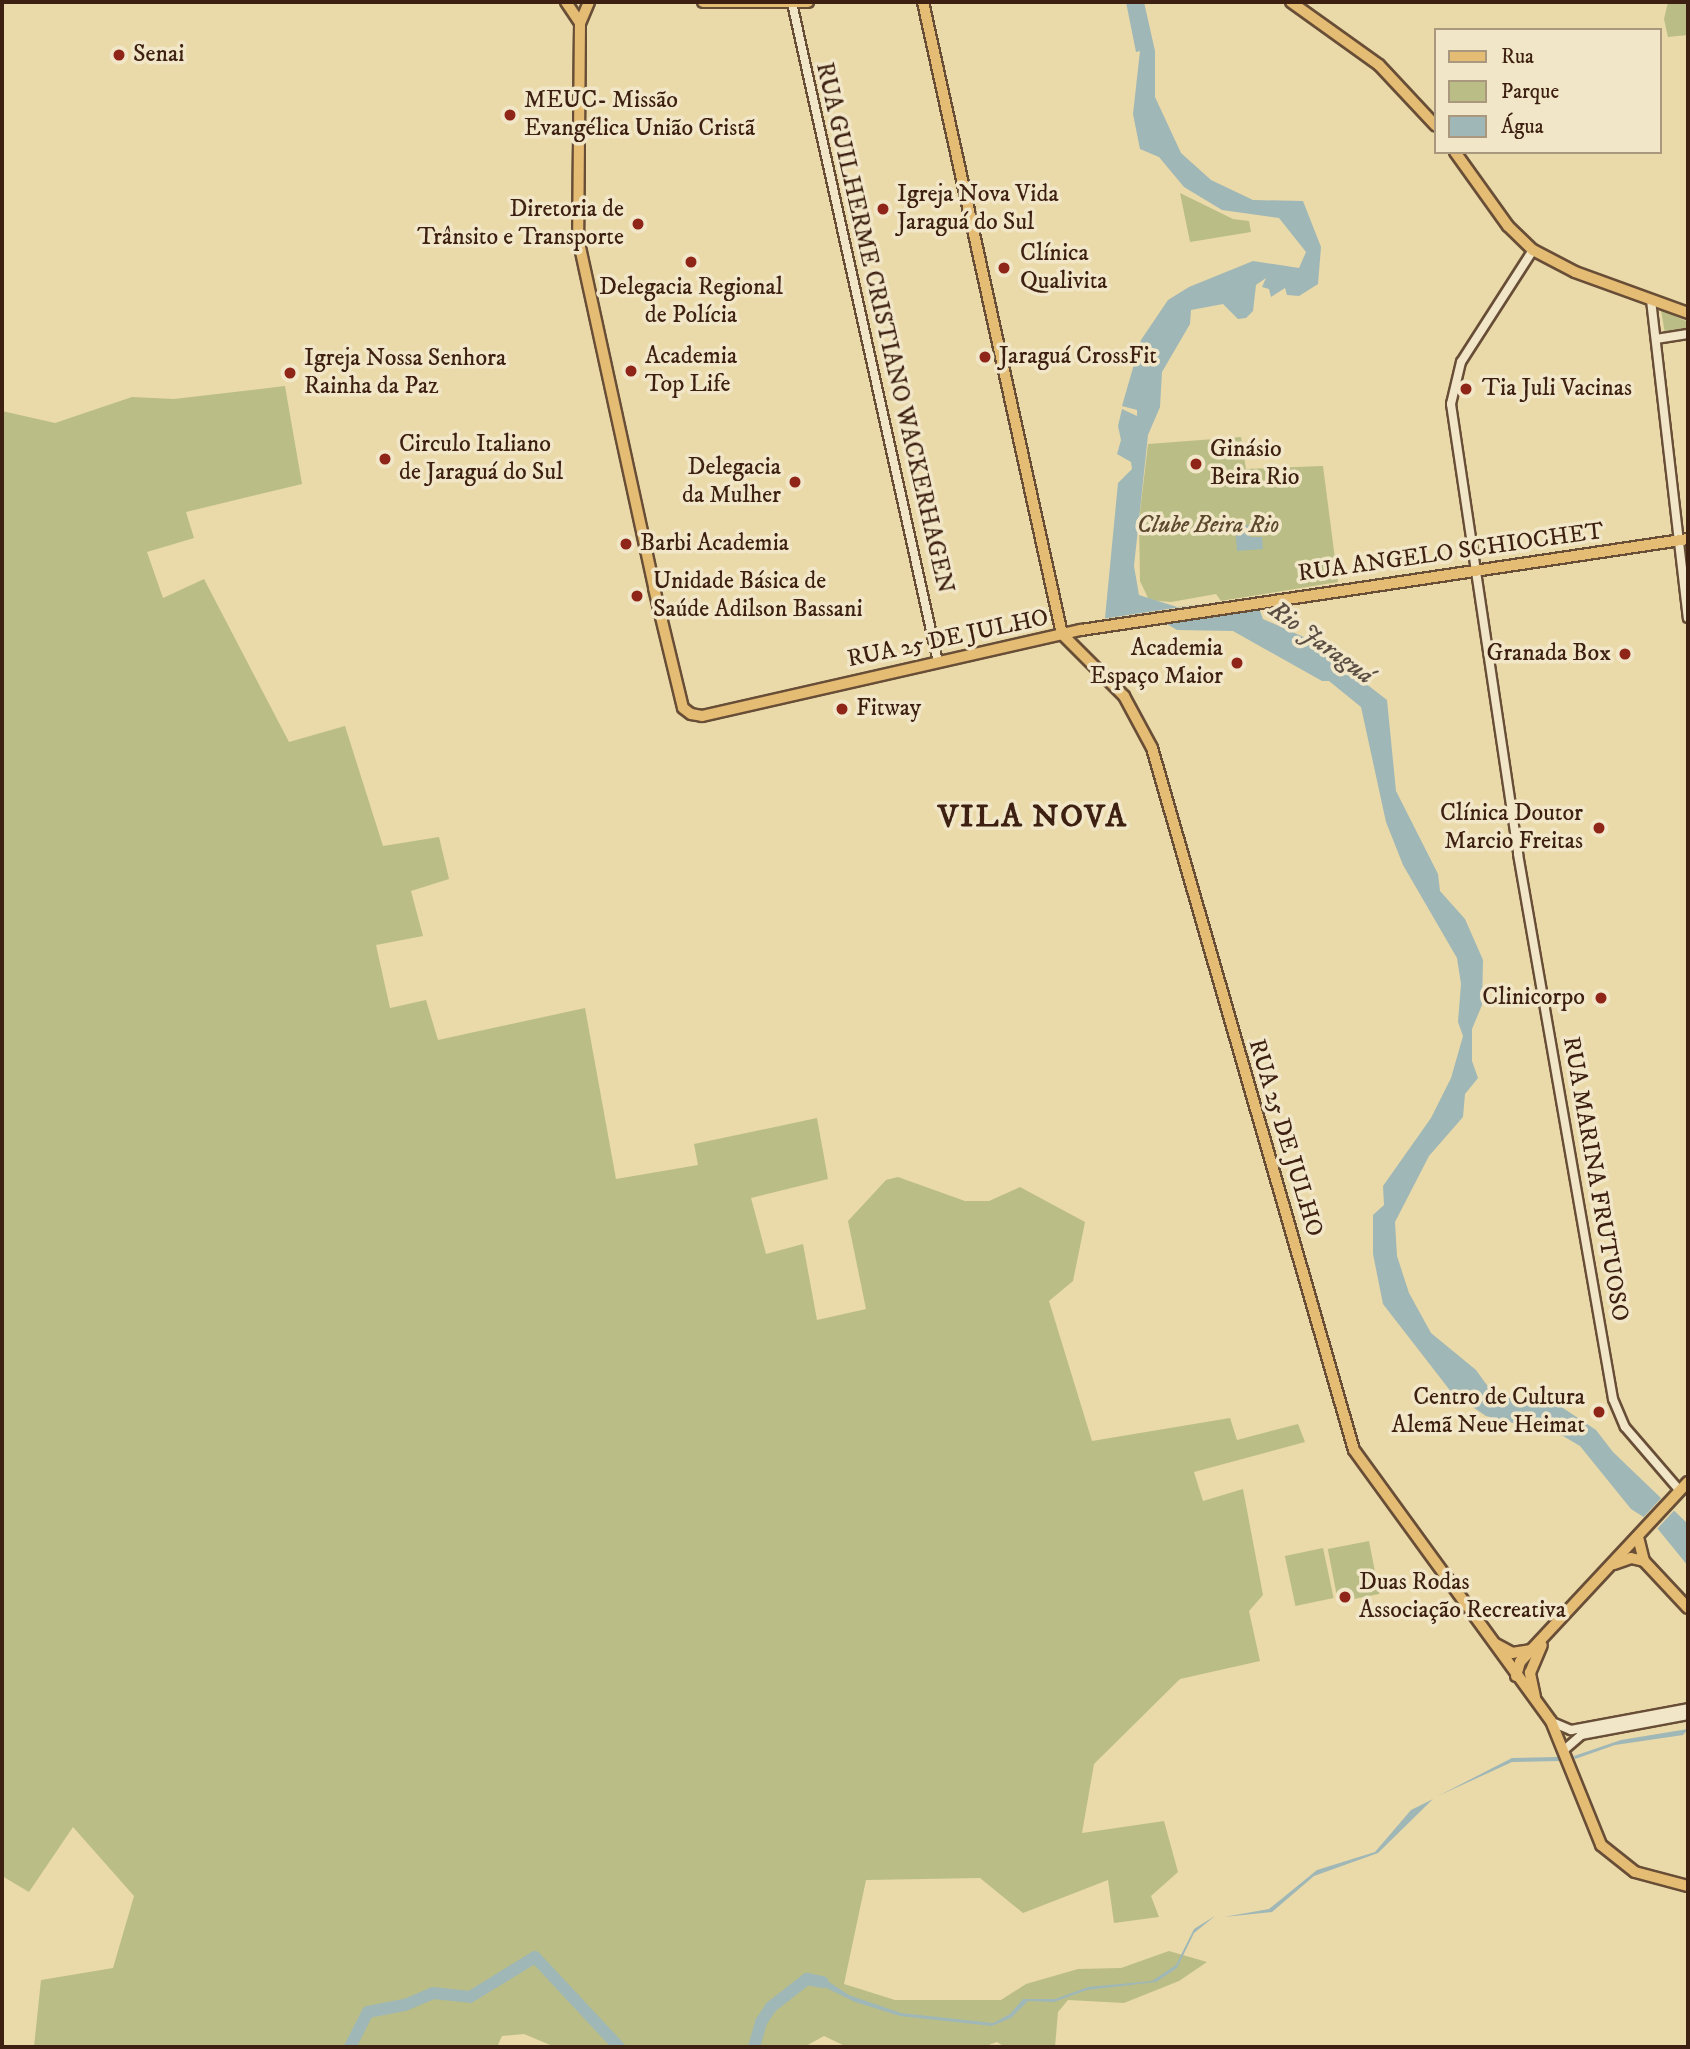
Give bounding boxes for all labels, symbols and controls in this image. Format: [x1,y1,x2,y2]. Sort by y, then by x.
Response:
legend [1434,28,1662,154]
place label: Senai [133,41,184,69]
text: Rua [1501,44,1534,70]
marker: Senai [111,47,127,63]
street label: RUA GUILHERME CRISTIANO WACKERHAGEN [809,60,959,596]
text: Parque [1501,79,1559,105]
place label: MEUC- Missão Evangélica União Cristã [524,87,755,143]
marker: MEUC- Missão Evangélica União Cristã [502,107,518,123]
text: Água [1501,114,1544,140]
place label: Igreja Nova Vida Jaraguá do Sul [897,181,1059,237]
place label: Diretoria de Trânsito e Transporte [417,196,624,252]
marker: Igreja Nova Vida Jaraguá do Sul [875,201,891,217]
marker: Diretoria de Trânsito e Transporte [630,216,646,232]
place label: Clínica Qualivita [1020,240,1108,296]
marker: Delegacia Regional de Polícia [683,254,699,270]
marker: Clínica Qualivita [994,258,1014,278]
place label: Delegacia Regional de Polícia [599,274,783,330]
place label: Academia Top Life [645,343,737,399]
place label: Jaraguá CrossFit [999,343,1157,371]
place label: Igreja Nossa Senhora Rainha da Paz [304,345,506,401]
marker: Jaraguá CrossFit [977,349,993,365]
marker: Academia Top Life [623,363,639,379]
marker: Igreja Nossa Senhora Rainha da Paz [282,365,298,381]
place label: Tia Juli Vacinas [1482,375,1632,403]
marker: Tia Juli Vacinas [1456,379,1476,399]
place label: Circulo Italiano de Jaraguá do Sul [399,431,563,487]
place label: Ginásio Beira Rio [1210,436,1299,492]
marker: Circulo Italiano de Jaraguá do Sul [377,451,393,467]
place label: Delegacia da Mulher [682,454,781,510]
marker: Ginásio Beira Rio [1188,456,1204,472]
marker: Delegacia da Mulher [787,474,803,490]
park label: Clube Beira Rio [1137,512,1279,540]
street label: RUA ANGELO SCHIOCHET [1296,517,1606,589]
place label: Barbi Academia [640,530,789,558]
marker: Barbi Academia [618,536,634,552]
place label: Unidade Básica de Saúde Adilson Bassani [653,568,863,624]
marker: Unidade Básica de Saúde Adilson Bassani [627,586,647,606]
water label: Rio Jaraguá [1262,594,1380,692]
street label: RUA 25 DE JULHO [845,604,1051,674]
place label: Academia Espaço Maior [1090,635,1223,691]
place label: Granada Box [1486,640,1611,668]
marker: Granada Box [1617,646,1633,662]
marker: Academia Espaço Maior [1229,655,1245,671]
place label: Fitway [856,695,921,723]
marker: Fitway [834,701,850,717]
district label: VILA NOVA [939,798,1127,836]
place label: Clínica Doutor Marcio Freitas [1440,800,1583,856]
marker: Clínica Doutor Marcio Freitas [1589,818,1609,838]
place label: Clinicorpo [1482,984,1585,1012]
marker: Clinicorpo [1591,988,1611,1008]
street label: RUA MARINA FRUTUOSO [1556,1034,1634,1324]
street label: RUA 25 DE JULHO [1241,1036,1329,1240]
place label: Centro de Cultura Alemã Neue Heimat [1392,1384,1585,1440]
marker: Centro de Cultura Alemã Neue Heimat [1591,1404,1607,1420]
place label: Duas Rodas Associação Recreativa [1359,1569,1566,1625]
marker: Duas Rodas Associação Recreativa [1337,1589,1353,1605]

